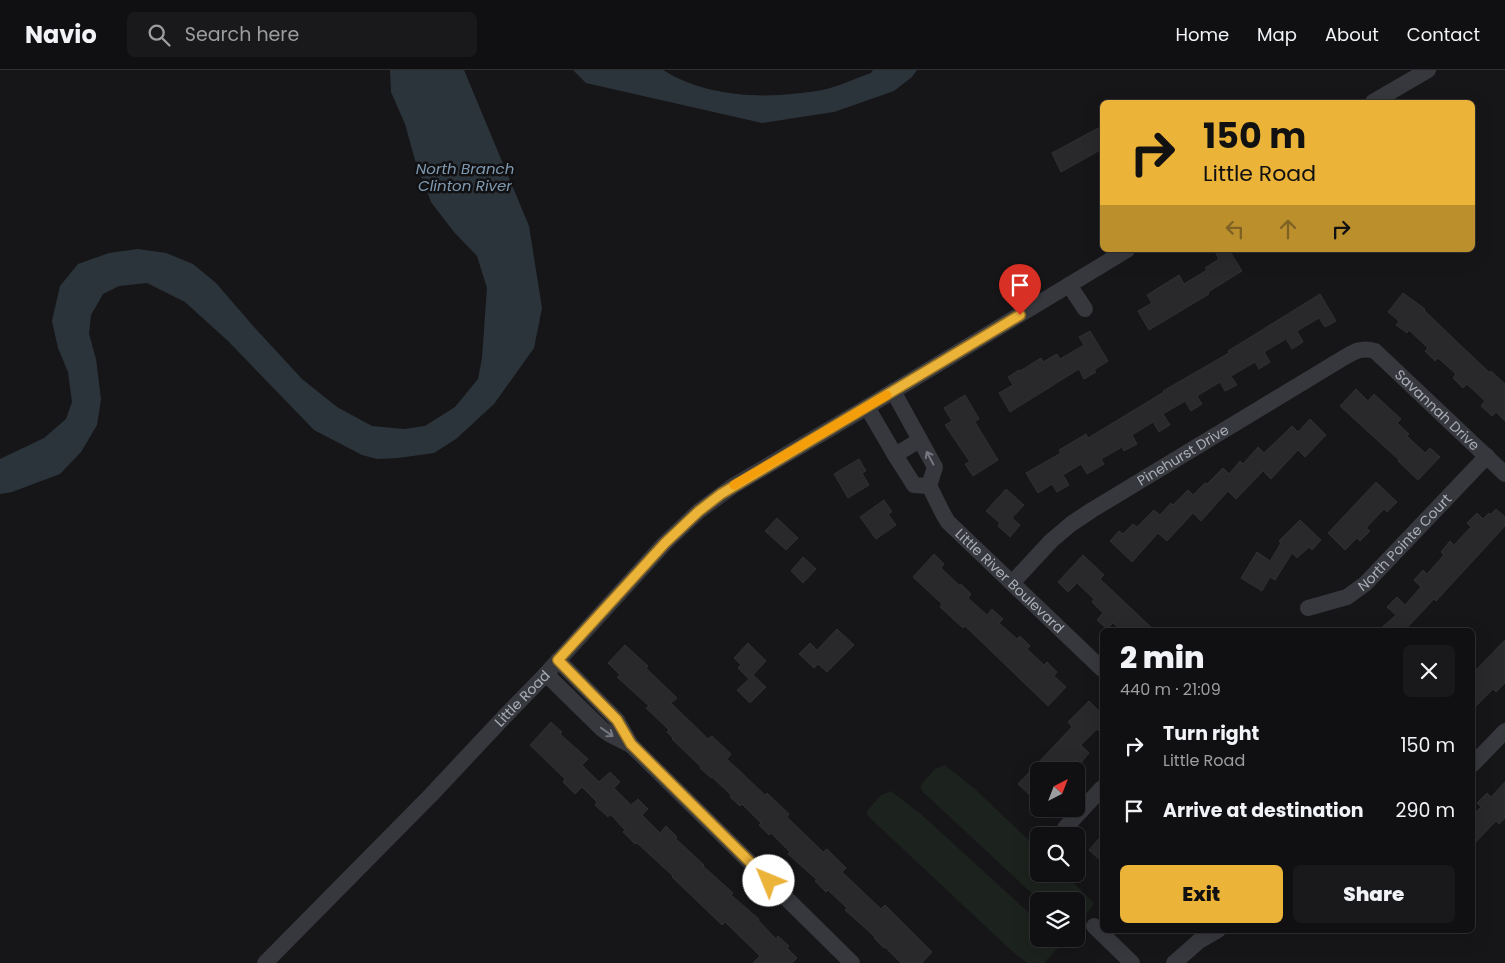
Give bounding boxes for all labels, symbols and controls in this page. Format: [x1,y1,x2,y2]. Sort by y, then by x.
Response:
search box [127,12,477,57]
text: Navio [25,18,97,51]
icon: search [145,21,173,49]
text: Search here [185,21,299,48]
text: Home [1175,22,1229,47]
text: Map [1257,22,1297,47]
text: About [1325,22,1379,47]
text: Contact [1407,22,1480,47]
text: 150 m [1203,111,1306,160]
icon: right [1120,120,1185,185]
water label: North Branch Clinton River [416,158,514,196]
text: Little Road [1203,158,1316,189]
icon: left [1221,215,1249,243]
icon: ahead [1274,215,1302,243]
icon: right [1327,215,1355,243]
pin [999,264,1041,315]
icon: arrive [1006,271,1034,299]
street label: Savannah Drive [1390,365,1484,455]
street label: Pinehurst Drive [1133,419,1233,490]
one-way arrow [925,451,934,466]
street label: North Pointe Court [1354,489,1456,596]
street label: Little River Boulevard [951,524,1069,638]
text: 2 min [1120,636,1205,679]
button: close [1403,645,1455,697]
street label: Little Road [490,666,554,731]
text: 440 m · 21:09 [1120,678,1221,701]
text: Turn right [1163,720,1259,747]
one-way arrow [600,726,613,737]
icon: right [1120,732,1148,760]
text: 150 m [1400,732,1455,759]
text: Little Road [1163,749,1245,772]
north arrow [1030,762,1085,818]
map controls [1030,762,1085,947]
icon: arrive [1120,797,1148,825]
text: Arrive at destination [1163,797,1364,824]
text: 290 m [1396,797,1455,824]
button: search [1030,827,1085,882]
position arrow [742,854,794,906]
button: Exit [1120,865,1283,923]
button: Share [1293,865,1455,923]
button: layers [1030,892,1085,947]

